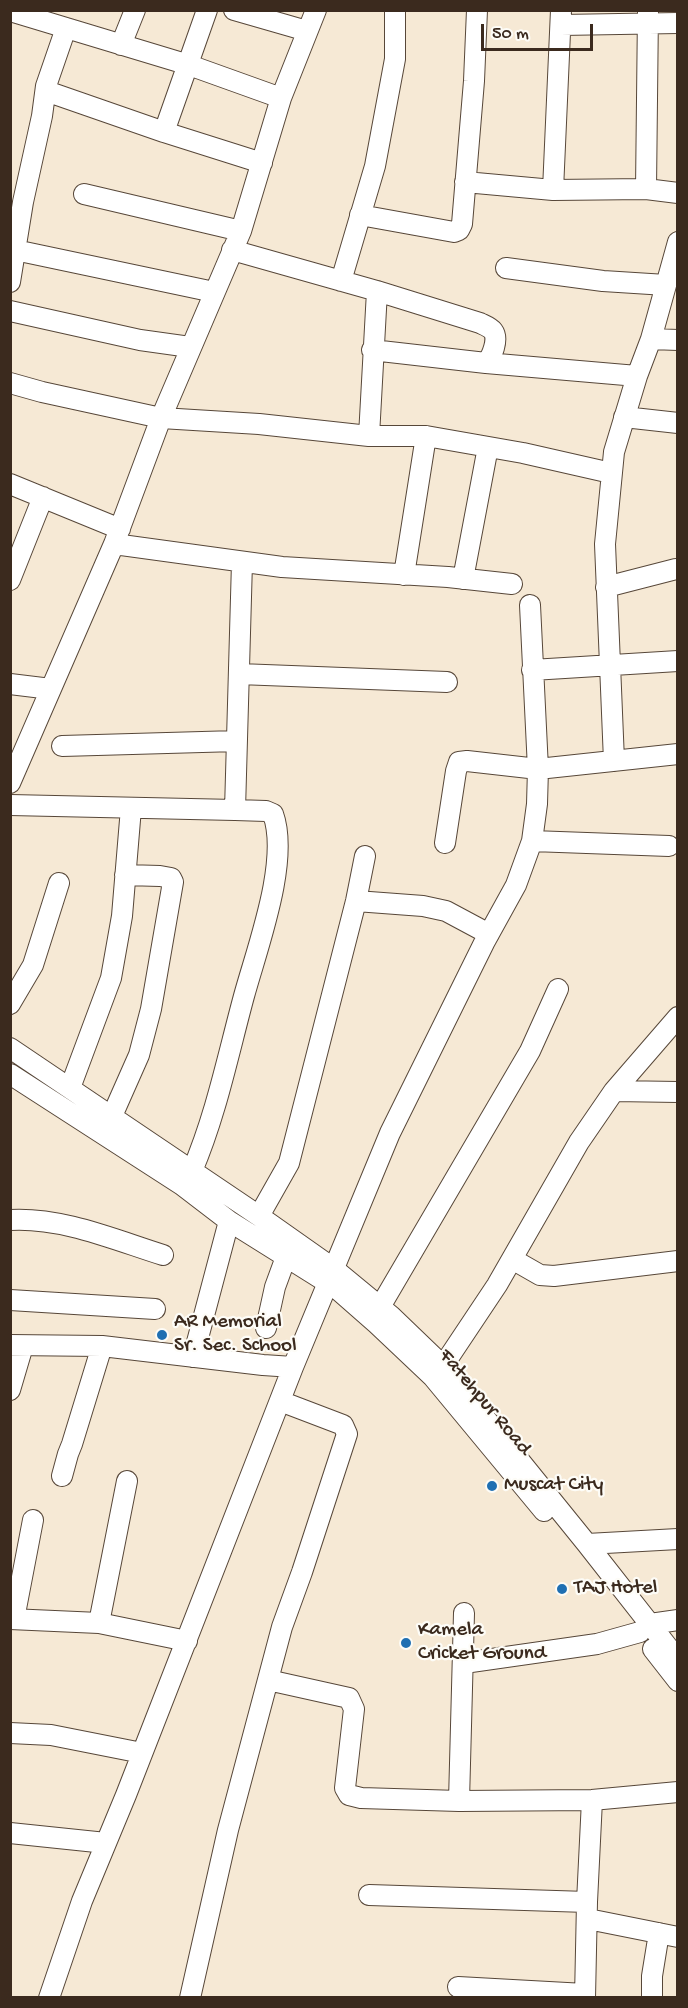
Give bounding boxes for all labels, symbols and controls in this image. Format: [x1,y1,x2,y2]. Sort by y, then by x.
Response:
scale bar [484,12,596,50]
text: 50 m [492,24,529,45]
place label: AR Memorial Sr. Sec. School [174,1310,297,1360]
marker: AR Memorial Sr. Sec. School [155,1328,169,1342]
street label: Fatehpur Road [432,1345,536,1461]
place label: Muscat City [504,1473,603,1499]
marker: Muscat City [485,1479,499,1493]
place label: TAJ Hotel [574,1576,657,1602]
marker: TAJ Hotel [555,1582,569,1596]
place label: Kamela Cricket Ground [418,1618,546,1668]
marker: Kamela Cricket Ground [399,1636,413,1650]

